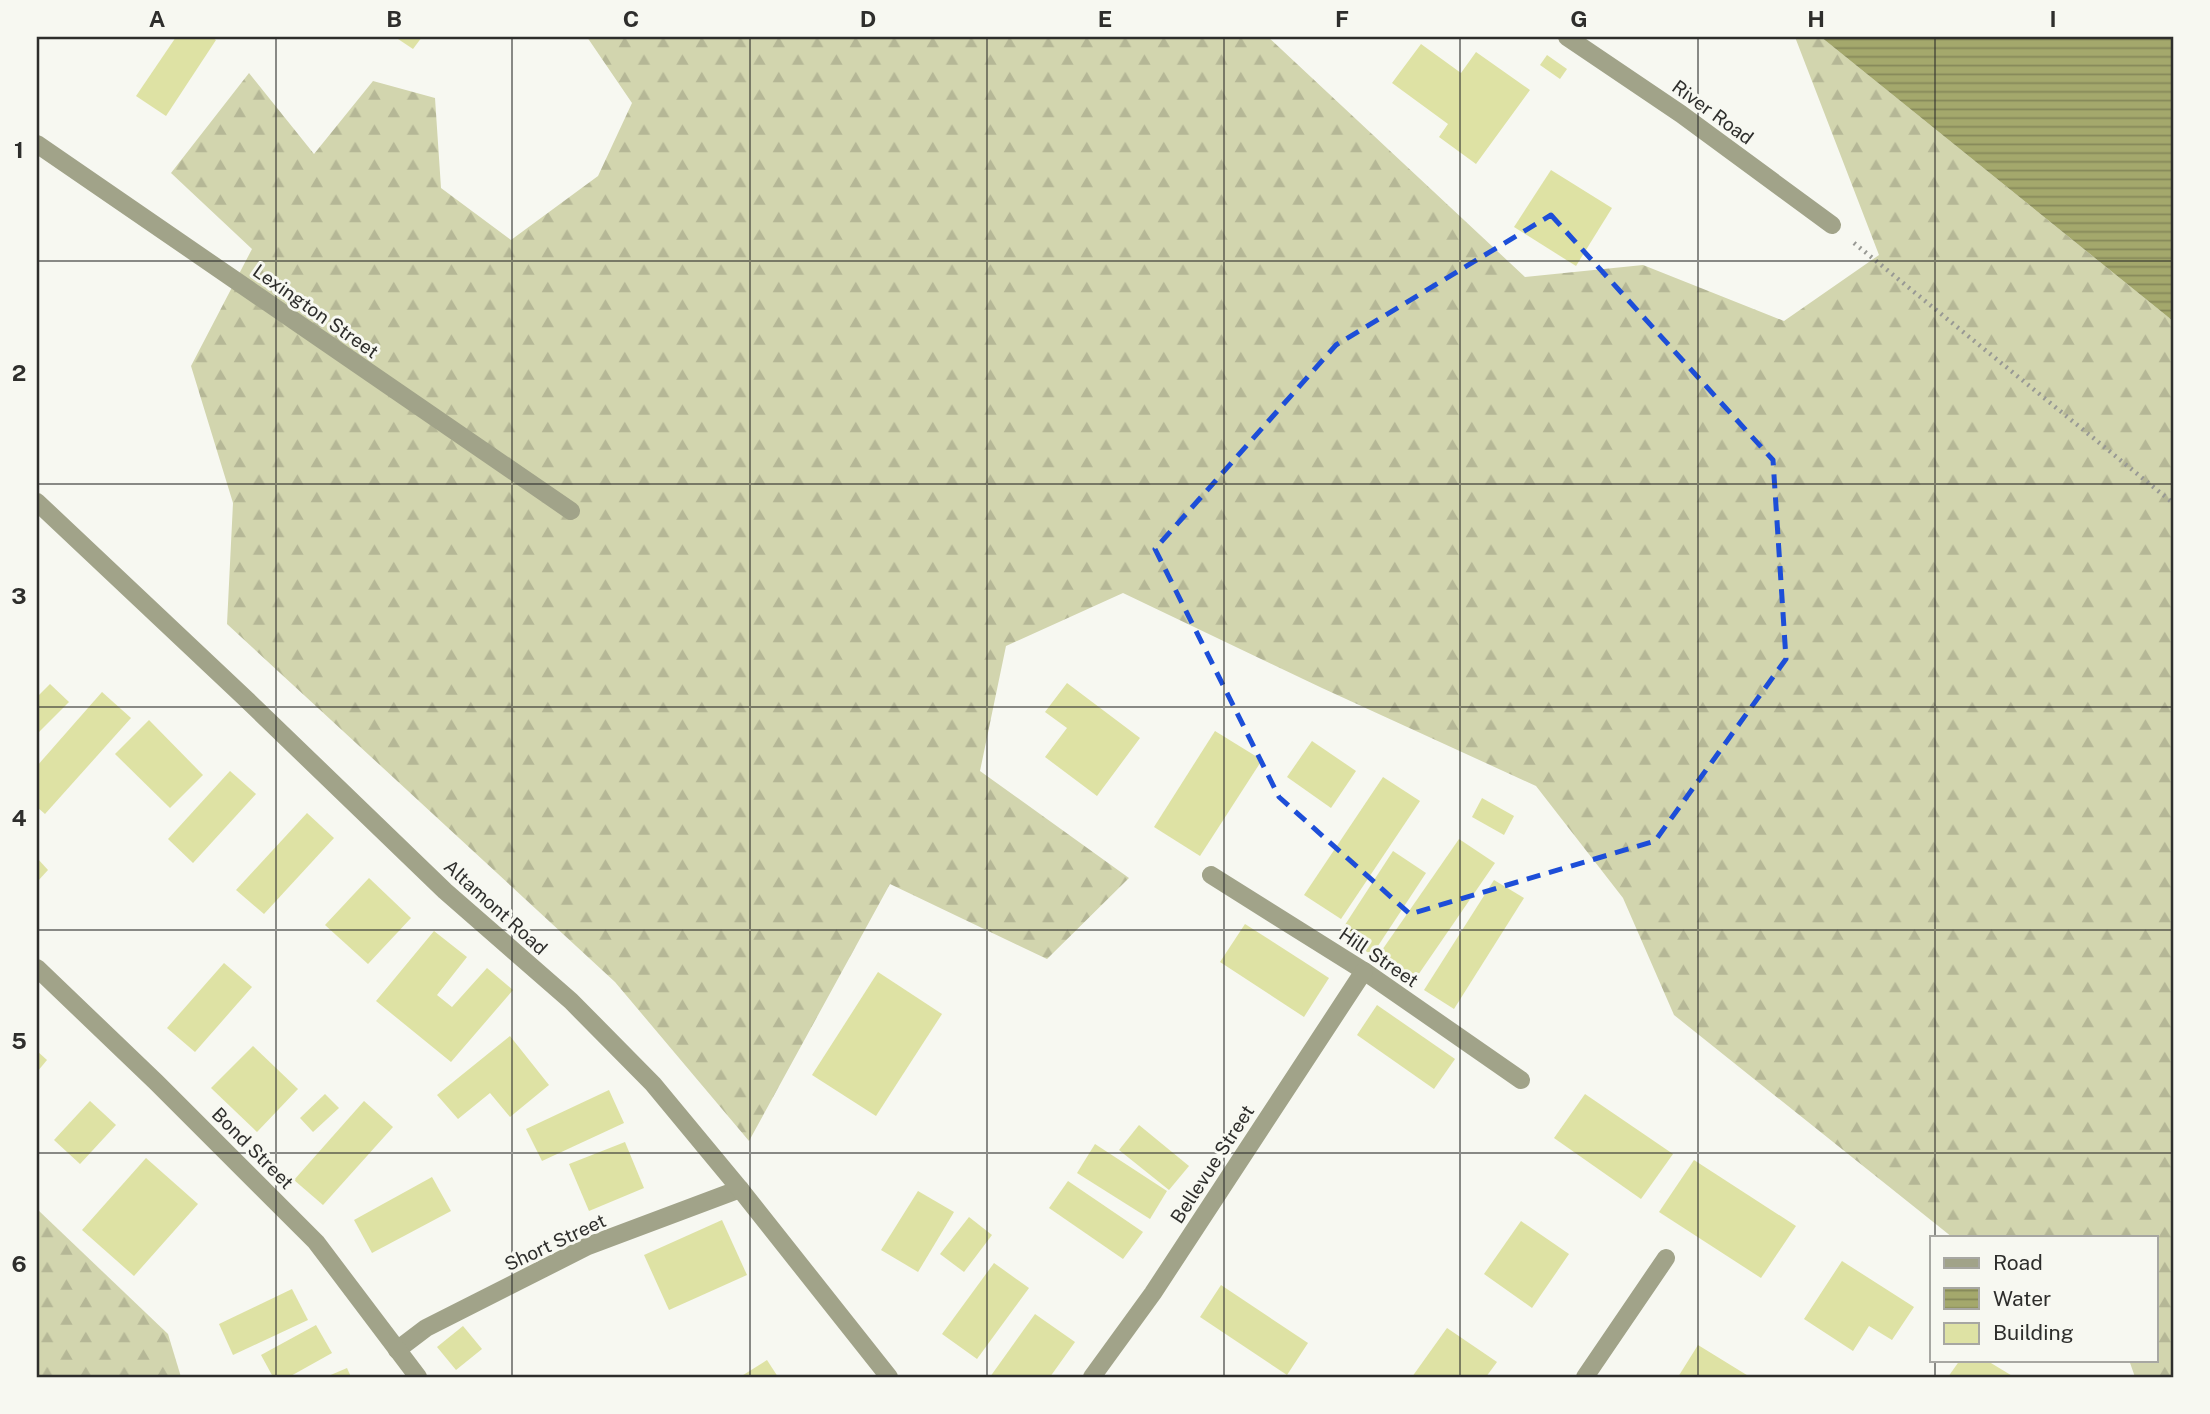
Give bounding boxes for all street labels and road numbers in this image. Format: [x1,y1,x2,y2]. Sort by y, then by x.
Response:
street label: River Road [1668,75,1758,149]
street label: Lexington Street [249,260,383,362]
street label: Altamont Road [440,855,552,959]
street label: Hill Street [1335,923,1423,991]
street label: Bellevue Street [1166,1101,1258,1227]
street label: Bond Street [208,1103,298,1193]
street label: Short Street [501,1209,609,1275]

